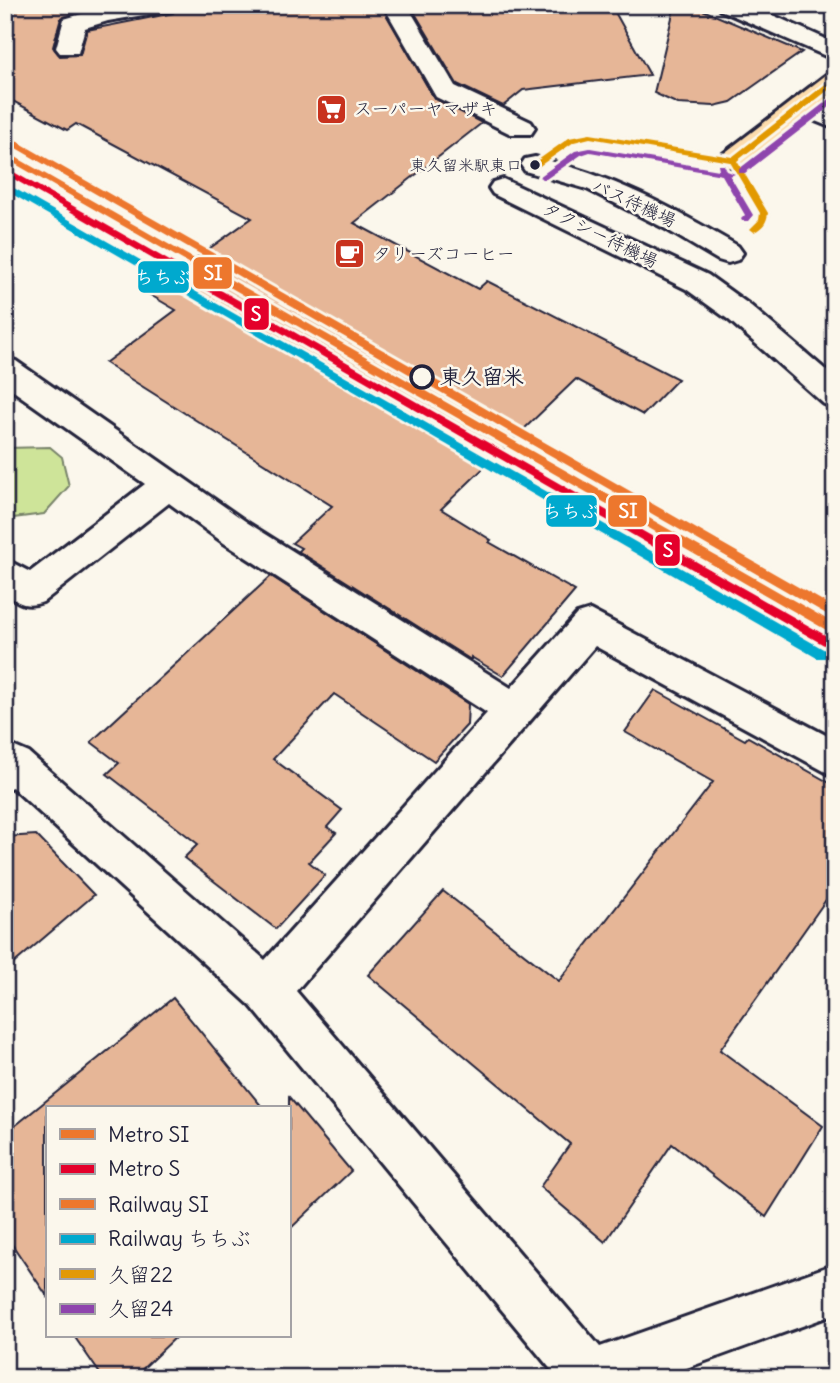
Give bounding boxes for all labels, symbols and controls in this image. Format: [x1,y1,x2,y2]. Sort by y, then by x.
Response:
supermarket icon: スーパーヤマザキ [314,92,348,126]
place label: スーパーヤマザキ [354,97,497,120]
place label: 東久留米駅東口 [410,155,522,175]
marker: 東久留米駅東口 [528,158,542,172]
street label: バス待機場 [589,173,680,232]
street label: タクシー待機場 [539,197,662,272]
cafe icon: タリーズコーヒー [333,237,367,271]
place label: タリーズコーヒー [373,242,514,265]
line badge: SI [192,256,233,290]
line badge: ちちぶ [137,260,190,294]
text: SI [204,261,222,285]
text: ちちぶ [134,265,192,289]
line badge: S [243,297,270,331]
text: S [251,302,262,326]
place label: 東久留米 [440,363,524,390]
marker: 東久留米 [410,365,434,389]
line badge: ちちぶ [545,494,598,528]
line badge: SI [607,494,648,528]
text: ちちぶ [542,499,600,523]
text: SI [619,499,637,523]
line badge: S [654,533,681,567]
text: S [663,538,674,562]
legend [46,1106,290,1338]
text: Metro SI [108,1121,189,1148]
text: Metro S [108,1155,180,1182]
text: Railway SI [108,1191,209,1218]
text: Railway ちちぶ [108,1225,251,1252]
text: 久留22 [108,1261,173,1288]
text: 久留24 [108,1295,173,1322]

